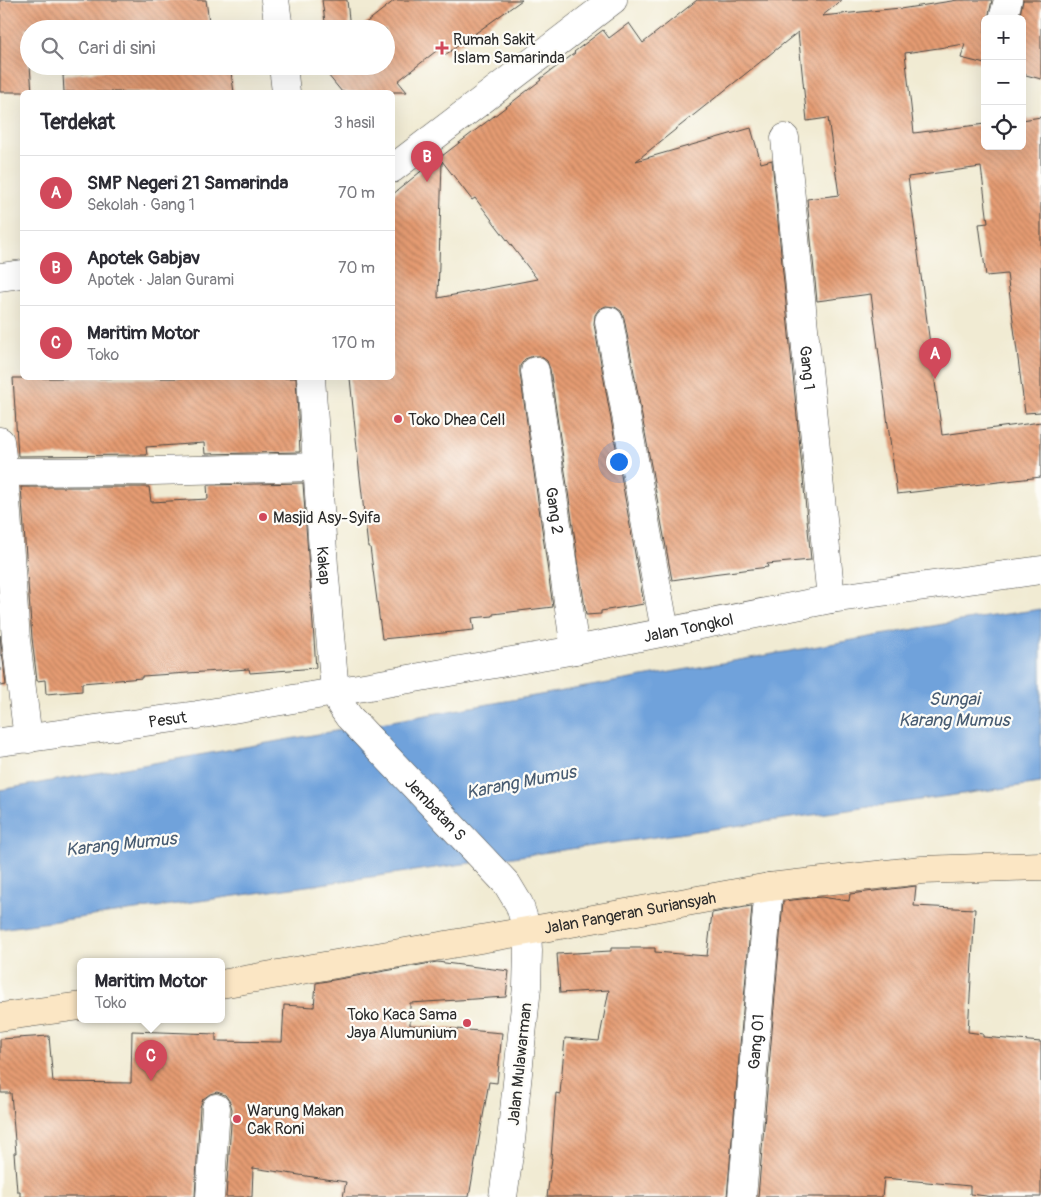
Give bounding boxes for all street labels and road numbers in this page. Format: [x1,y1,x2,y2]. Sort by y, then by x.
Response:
street label: Gang 1 [795,345,819,391]
street label: Gang 2 [541,486,567,536]
street label: Kakap [312,546,335,586]
street label: Jalan Tongkol [642,610,735,647]
street label: Pesut [147,707,188,733]
street label: Jembatan S [400,774,470,845]
street label: Jalan Pangeran Suriansyah [542,888,718,939]
street label: Jalan Mulawarman [504,1002,536,1127]
street label: Gang 01 [744,1013,769,1070]

